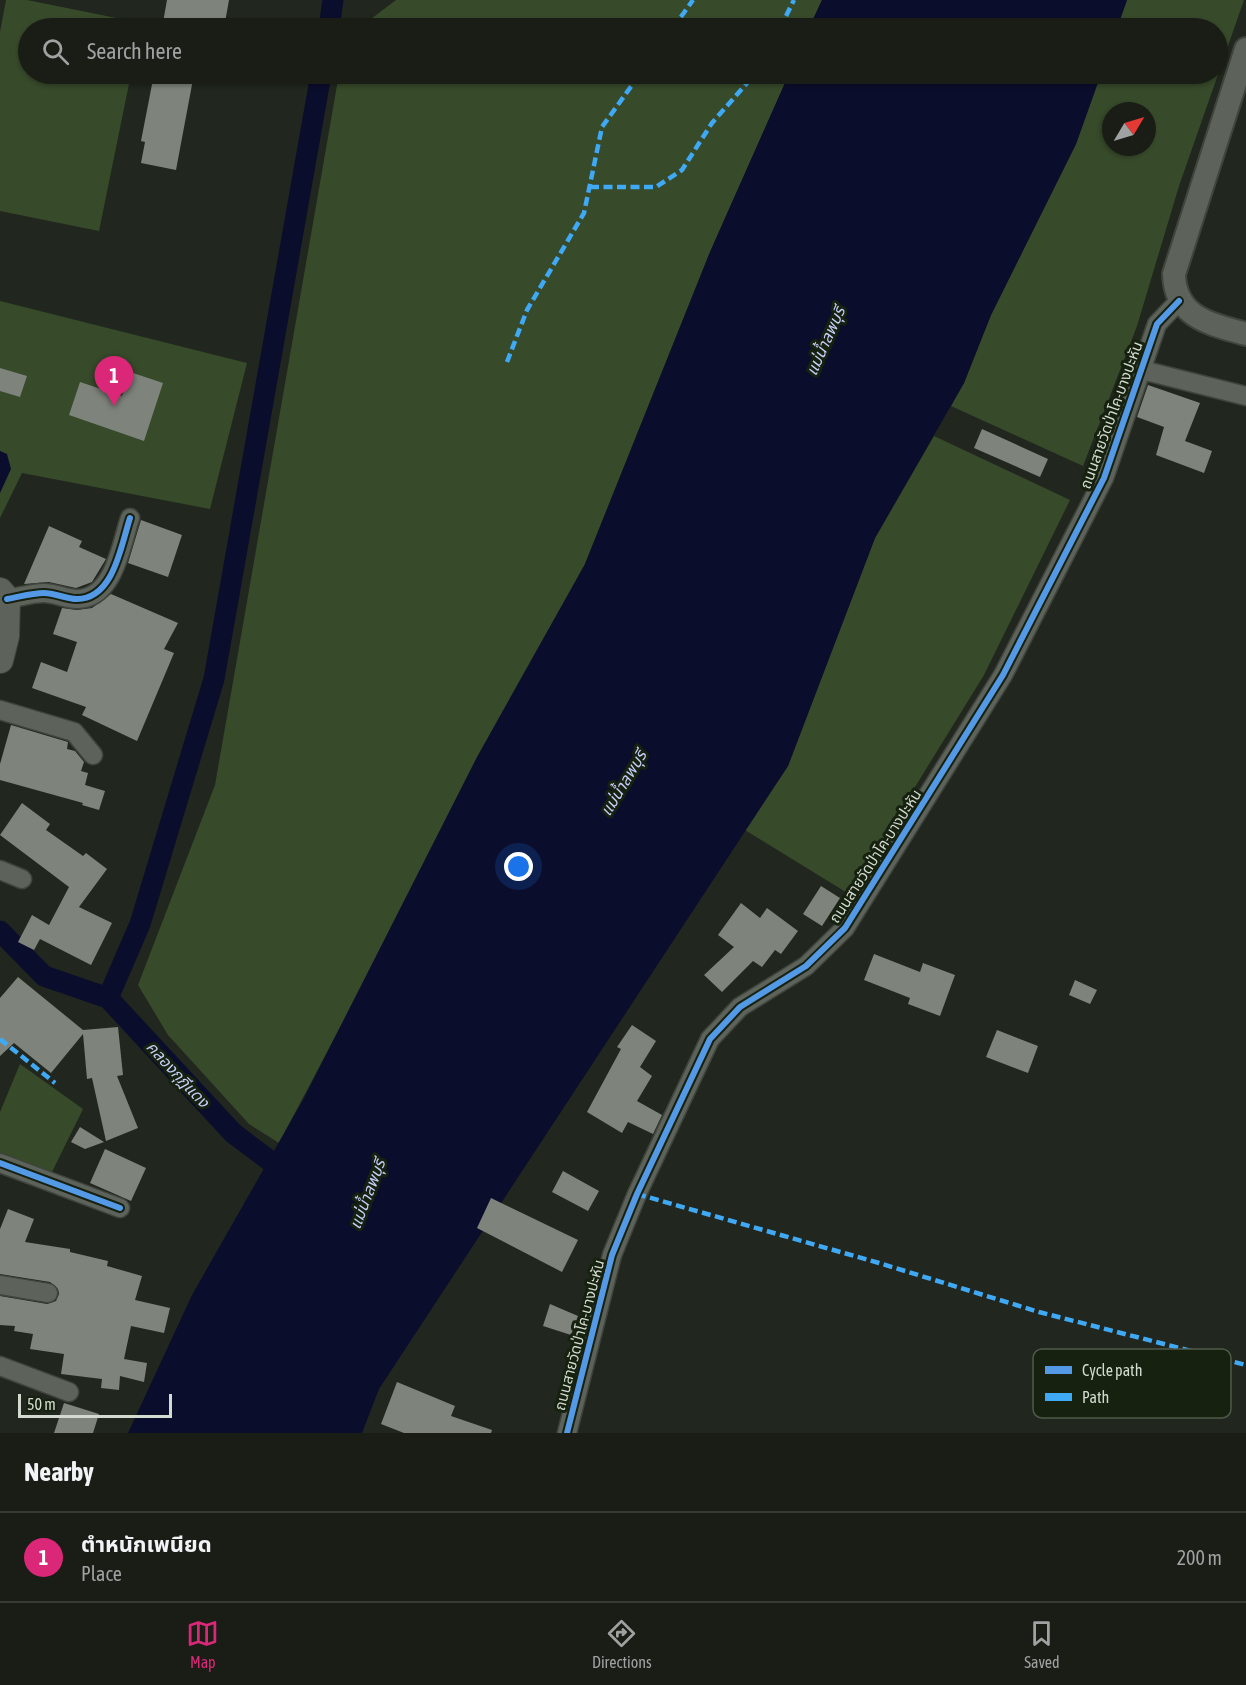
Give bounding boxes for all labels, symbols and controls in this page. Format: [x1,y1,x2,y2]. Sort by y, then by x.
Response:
search box [18,18,1228,84]
icon: search [39,35,72,68]
text: Search here [87,38,182,64]
north arrow [1102,102,1156,156]
water label: แม่น้ำลพบุรี [800,301,851,379]
street label: ถนนสายวัดป่าโค-บางปะหัน [1076,339,1146,491]
pin: 1 [94,356,134,406]
water label: แม่น้ำลพบุรี [595,744,653,820]
street label: ถนนสายวัดป่าโค-บางปะหัน [826,786,924,926]
your location [504,852,533,881]
water label: คลองกุฎีแดง [142,1037,214,1113]
water label: แม่น้ำลพบุรี [344,1153,391,1232]
street label: ถนนสายวัดป่าโค-บางปะหัน [551,1258,607,1412]
legend [1033,1349,1231,1418]
text: Cycle path [1082,1361,1142,1380]
text: Path [1082,1388,1109,1406]
scale bar [18,1391,172,1418]
text: 50 m [27,1395,56,1413]
text: Nearby [24,1457,94,1487]
text: ตำหนักเพนียด [81,1531,212,1557]
text: 1 [39,1546,48,1569]
text: 200 m [1177,1546,1222,1569]
text: Place [81,1562,122,1585]
tab: Map [186,1617,219,1671]
tab: Directions [592,1617,652,1671]
tab: Saved [1024,1617,1060,1671]

